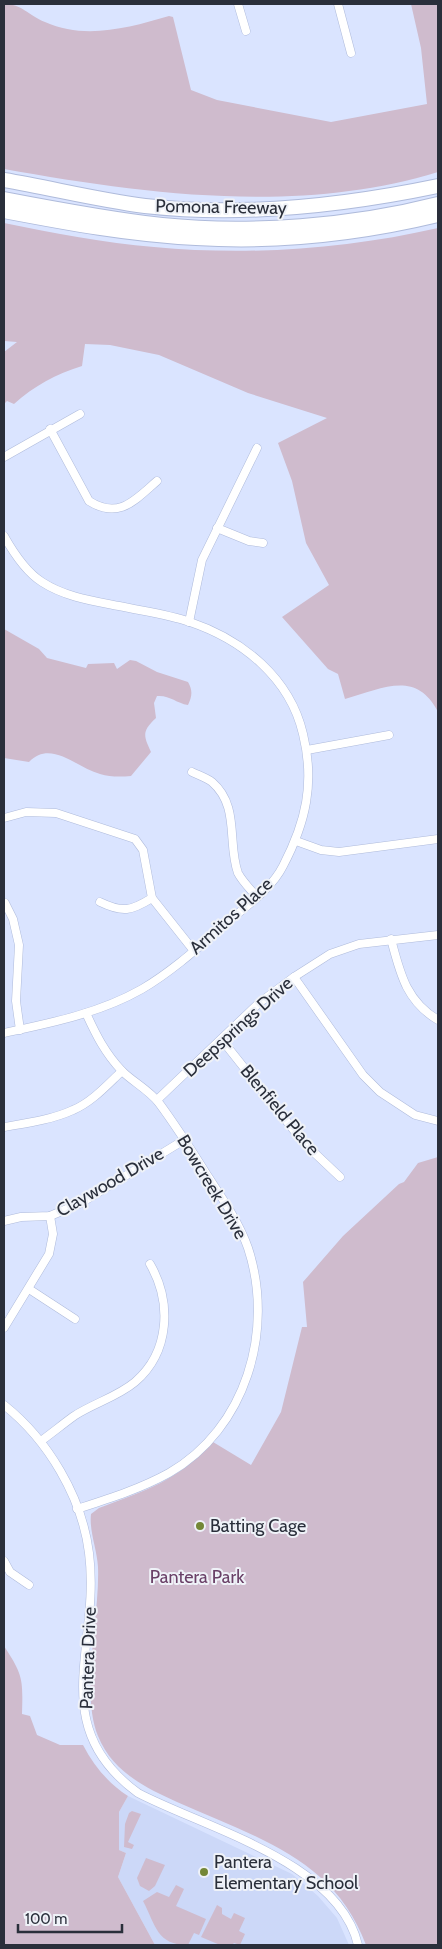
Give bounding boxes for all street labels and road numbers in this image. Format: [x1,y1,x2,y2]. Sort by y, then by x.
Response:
street label: Pomona Freeway [155,195,287,219]
street label: Armitos Place [185,873,277,959]
street label: Deepsprings Drive [179,972,297,1082]
street label: Blenfield Place [236,1060,324,1160]
street label: Bowcreek Drive [172,1131,252,1243]
street label: Claywood Drive [53,1143,167,1221]
street label: Pantera Drive [75,1606,101,1710]

